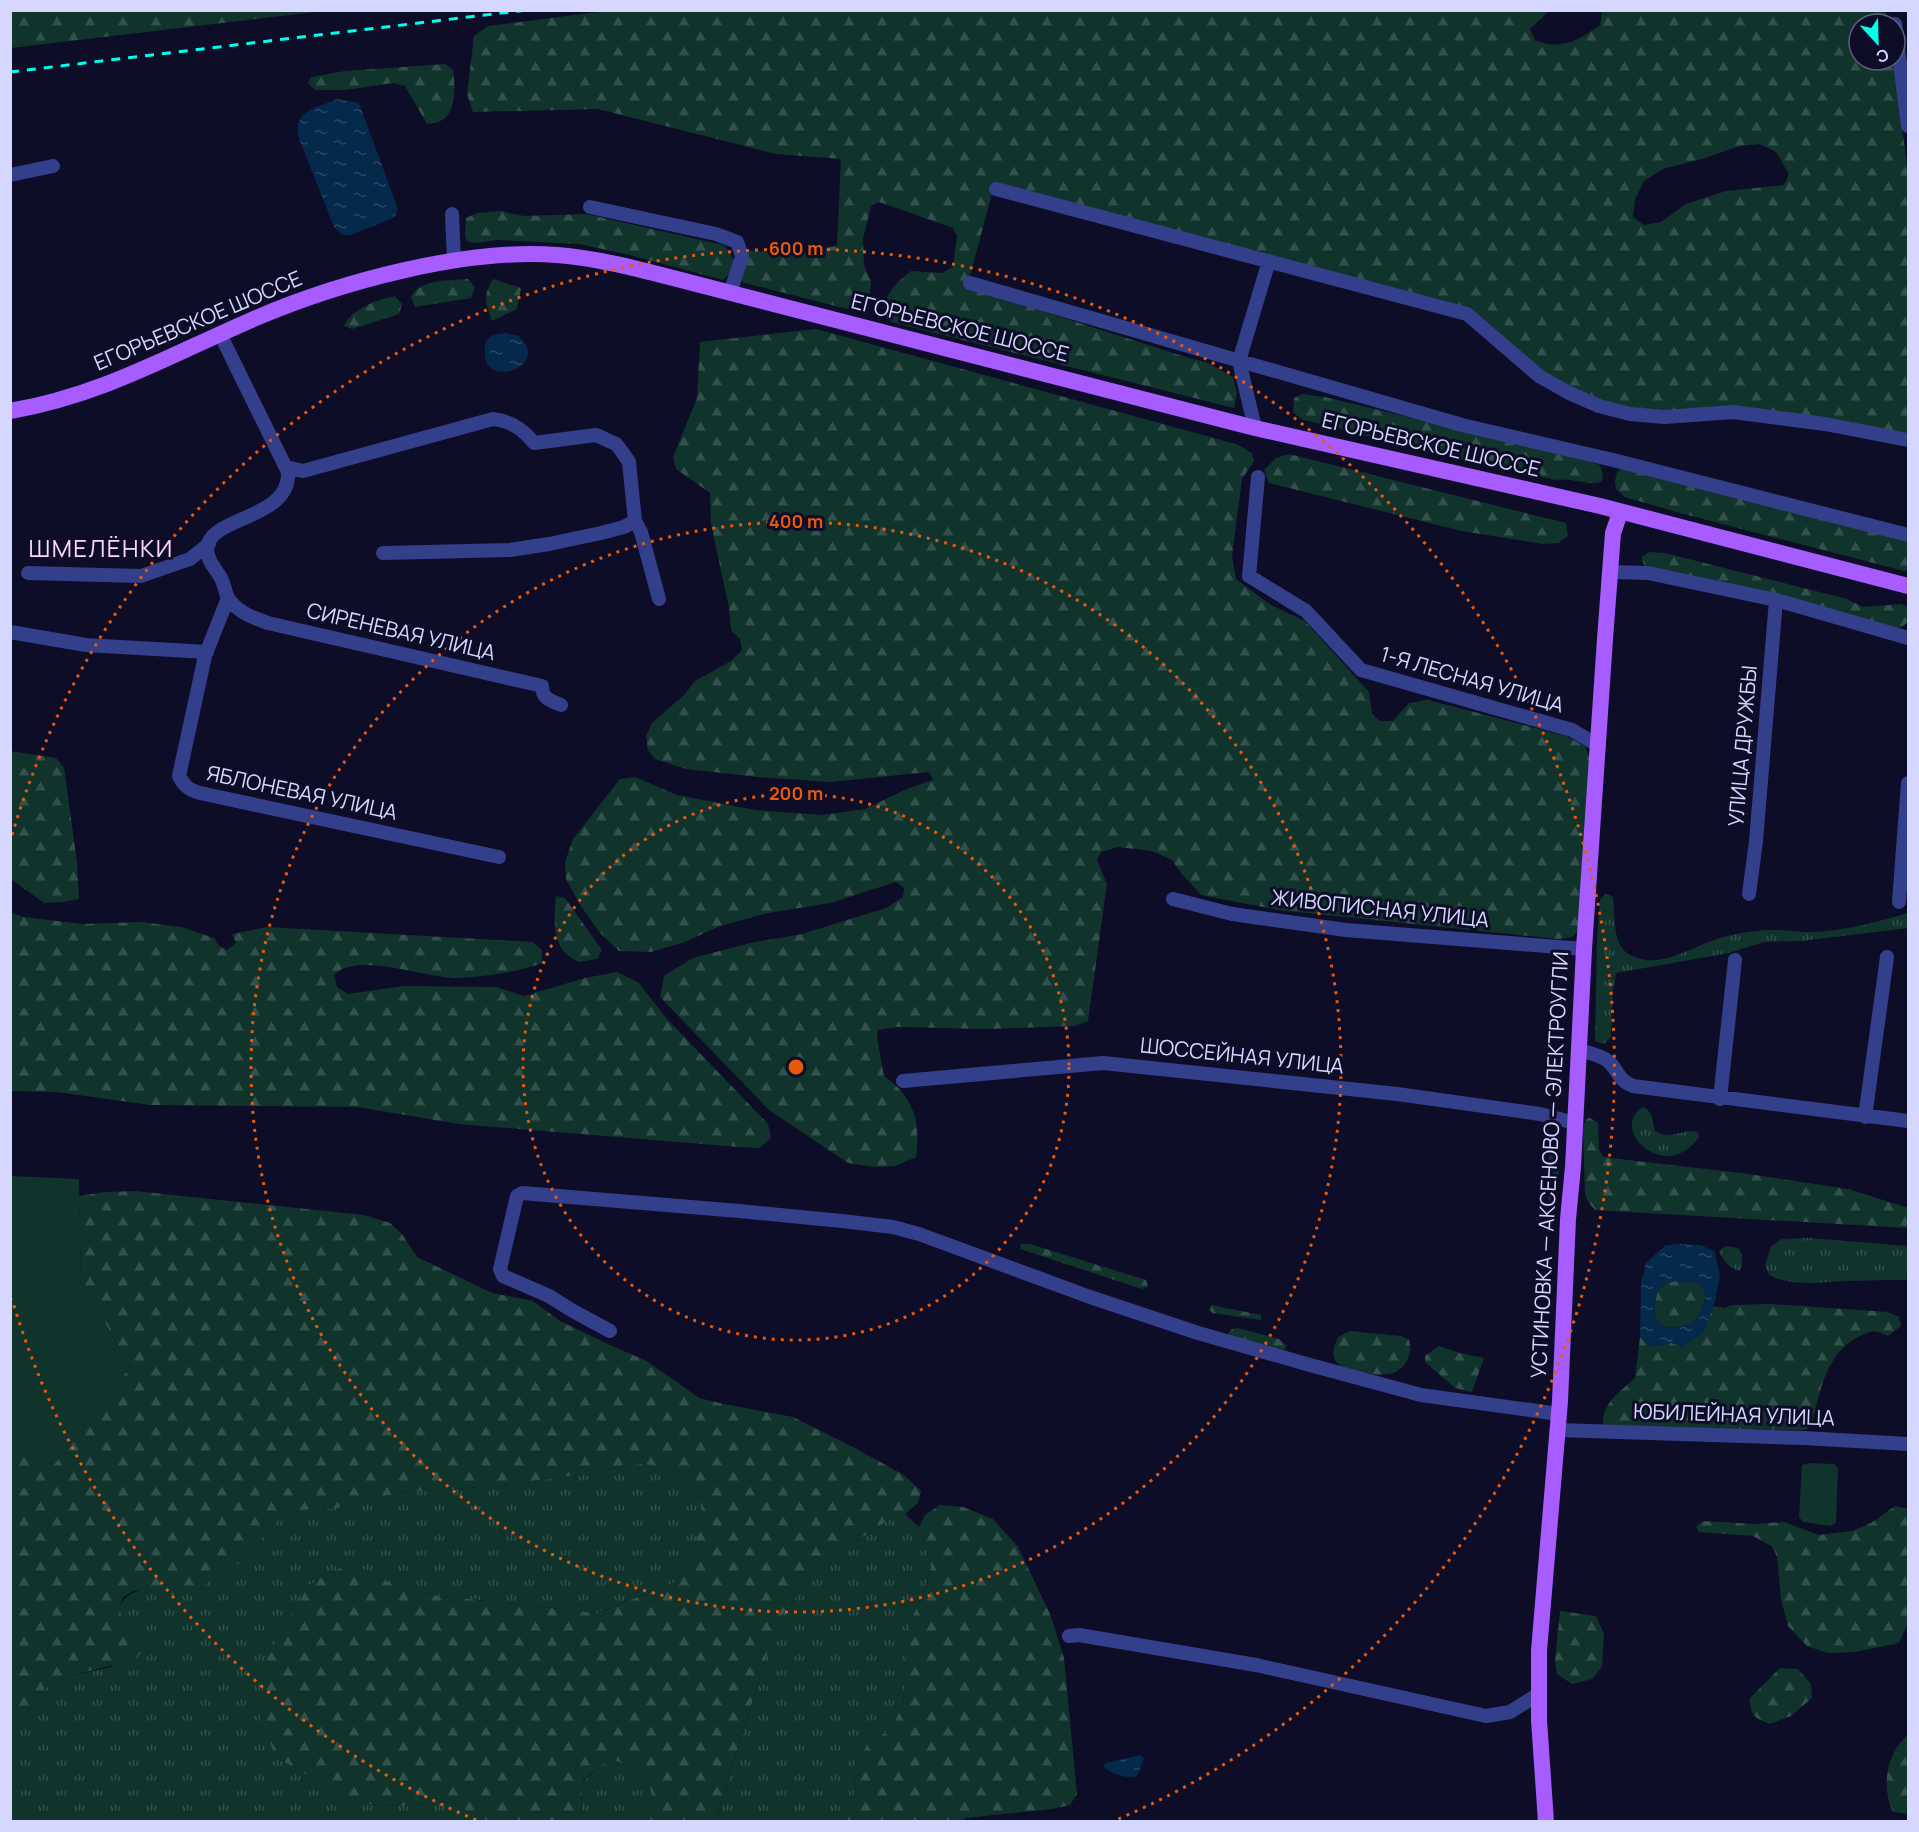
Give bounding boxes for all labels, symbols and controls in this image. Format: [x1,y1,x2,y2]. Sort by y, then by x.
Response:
north arrow [1847,12,1907,72]
text: С [1873,43,1892,68]
text: 600 m [769,236,823,260]
street label: ЕГОРЬЕВСКОЕ ШОССЕ [89,264,306,377]
street label: ЕГОРЬЕВСКОЕ ШОССЕ [849,286,1072,368]
street label: ЕГОРЬЕВСКОЕ ШОССЕ [1319,405,1543,483]
text: 400 m [769,509,823,533]
district label: ШМЕЛЁНКИ [28,531,174,564]
street label: СИРЕНЕВАЯ УЛИЦА [304,596,498,666]
street label: 1-Я ЛЕСНАЯ УЛИЦА [1377,639,1567,719]
street label: УЛИЦА ДРУЖБЫ [1721,664,1763,828]
street label: ЯБЛОНЕВАЯ УЛИЦА [204,758,400,826]
text: 200 m [769,781,823,805]
street label: ЖИВОПИСНАЯ УЛИЦА [1270,883,1491,933]
street label: УСТИНОВКА — АКСЕНОВО — ЭЛЕКТРОУГЛИ [1524,951,1574,1379]
street label: ШОССЕЙНАЯ УЛИЦА [1139,1030,1345,1080]
centre of rings [786,1057,806,1077]
street label: ЮБИЛЕЙНАЯ УЛИЦА [1633,1396,1835,1432]

